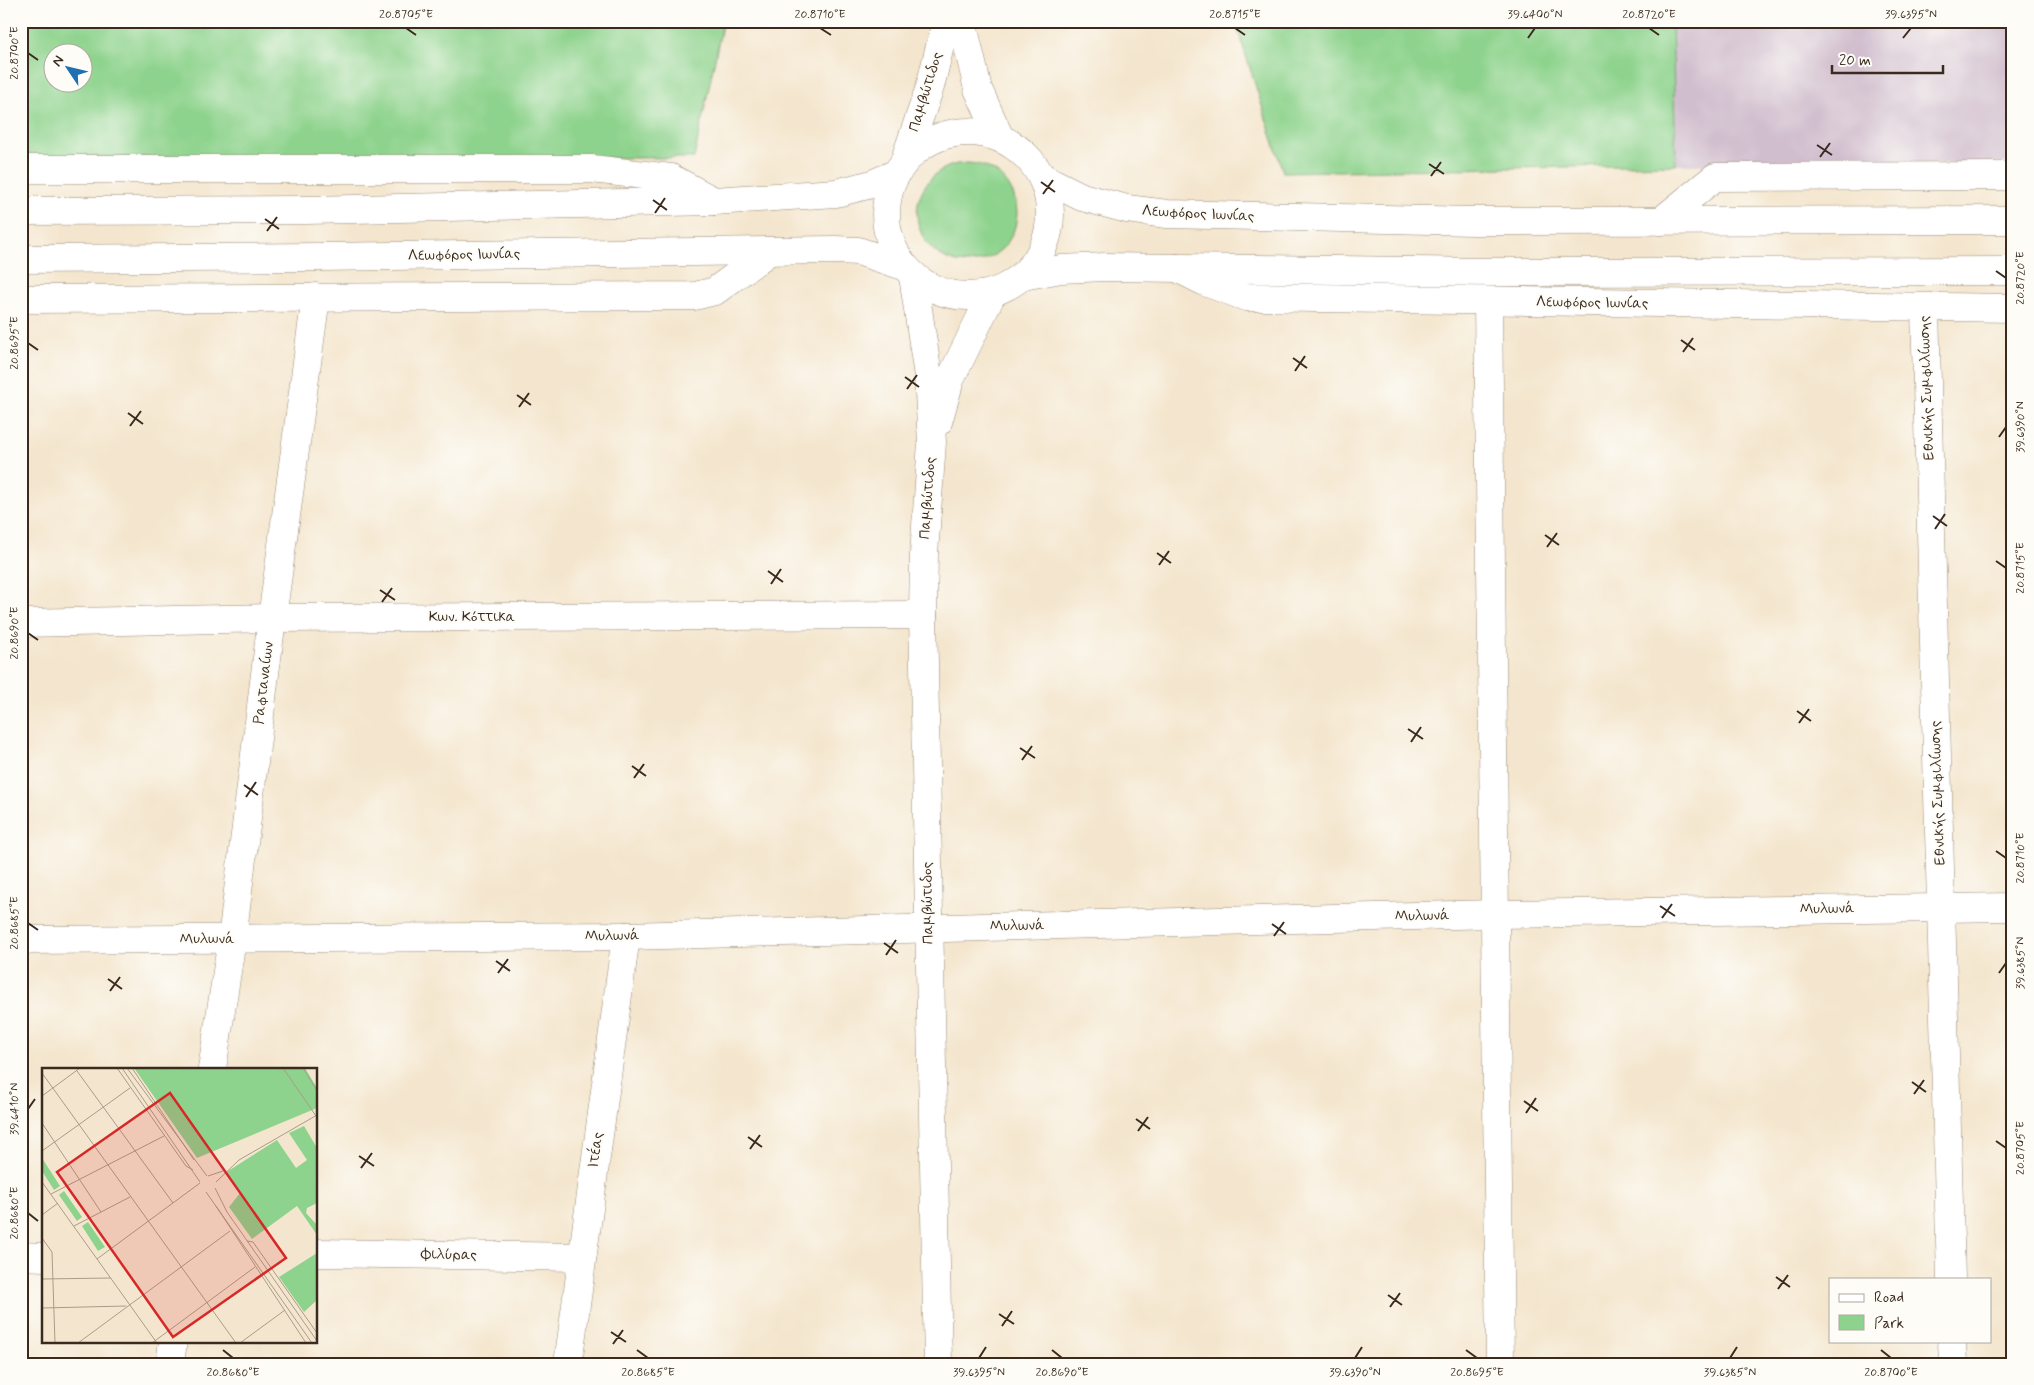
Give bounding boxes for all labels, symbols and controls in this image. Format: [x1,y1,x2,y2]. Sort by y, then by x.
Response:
text: 20.8705°E [379,7,433,23]
text: 20.8710°E [795,7,845,23]
text: 20.8715°E [1209,7,1261,23]
text: 39.6400°N [1508,7,1562,23]
text: 20.8720°E [1622,7,1676,23]
text: 39.6395°N [1885,7,1937,23]
text: 20.8700°E [7,26,23,80]
north arrow [42,42,92,92]
scale bar [1832,42,1943,74]
street label: Παμβώτιδος [904,49,948,134]
text: 20 m [1839,51,1871,71]
text: N [48,52,68,70]
street label: Λεωφόρος Ιωνίας [1141,201,1255,227]
street label: Λεωφόρος Ιωνίας [408,244,521,266]
text: 20.8720°E [2013,251,2029,305]
street label: Λεωφόρος Ιωνίας [1536,292,1649,314]
street label: Εθνικής Συμφιλίωσης [1914,315,1940,461]
text: 20.8695°E [7,316,23,370]
text: 39.6390°N [2013,401,2029,453]
street label: Παμβώτιδος [915,456,941,540]
text: 20.8715°E [2013,542,2029,594]
text: 20.8690°E [7,606,23,660]
street label: Κων. Κόττικα [429,607,516,627]
street label: Ραφταναίων [249,640,279,725]
street label: Εθνικής Συμφιλίωσης [1925,720,1951,866]
text: 20.8710°E [2013,833,2029,883]
street label: Παμβώτιδος [917,861,939,944]
text: 20.8685°E [7,896,23,950]
street label: Μυλωνά [1799,899,1855,919]
street label: Μυλωνά [1394,906,1450,926]
street label: Μυλωνά [989,916,1045,936]
street label: Μυλωνά [584,926,640,946]
street label: Μυλωνά [180,929,235,949]
text: 39.6385°N [2013,937,2029,989]
inset map [42,1068,318,1342]
text: 39.6410°N [7,1083,23,1135]
text: 20.8705°E [2013,1121,2029,1175]
street label: Ιτέας [584,1130,608,1169]
text: 20.8680°E [7,1186,23,1240]
street label: Φιλύρας [420,1244,477,1265]
legend [1829,1278,1992,1342]
text: Road [1874,1288,1904,1308]
text: Park [1874,1314,1904,1334]
text: 20.8680°E [206,1365,260,1381]
text: 20.8685°E [621,1365,675,1381]
text: 39.6395°N [953,1365,1005,1381]
text: 20.8690°E [1035,1365,1089,1381]
text: 39.6390°N [1329,1365,1381,1381]
text: 20.8695°E [1450,1365,1504,1381]
text: 39.6385°N [1704,1365,1756,1381]
text: 20.8700°E [1864,1365,1918,1381]

